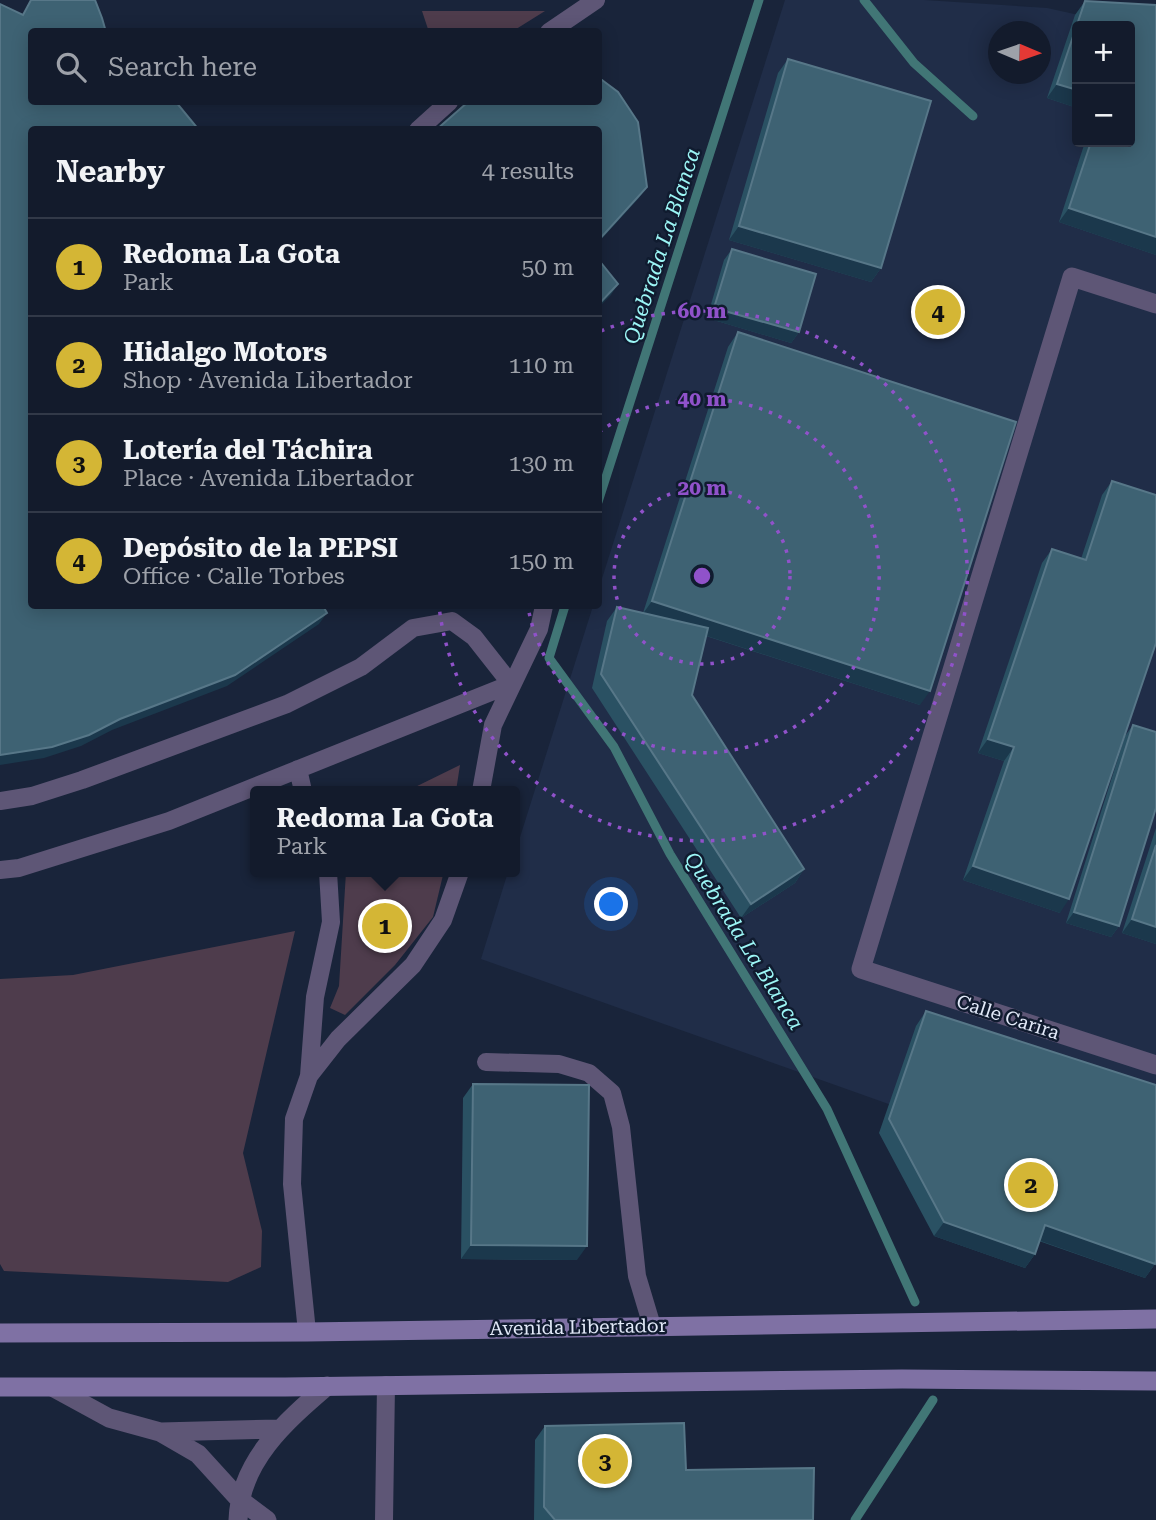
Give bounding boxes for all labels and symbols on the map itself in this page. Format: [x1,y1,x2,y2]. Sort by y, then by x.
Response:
north arrow [988,21,1051,84]
water label: Quebrada La Blanca [619,145,705,347]
pin: 4 [915,286,961,338]
text: 60 m [677,299,727,323]
text: 40 m [677,387,727,411]
text: 20 m [677,476,727,500]
centre of rings [690,564,714,588]
water label: Quebrada La Blanca [680,848,808,1034]
your location [594,887,628,921]
pin: 1 [362,900,408,952]
street label: Calle Carira [954,990,1063,1045]
pin: 2 [1008,1159,1054,1211]
street label: Avenida Libertador [489,1314,667,1340]
pin: 3 [582,1435,628,1487]

